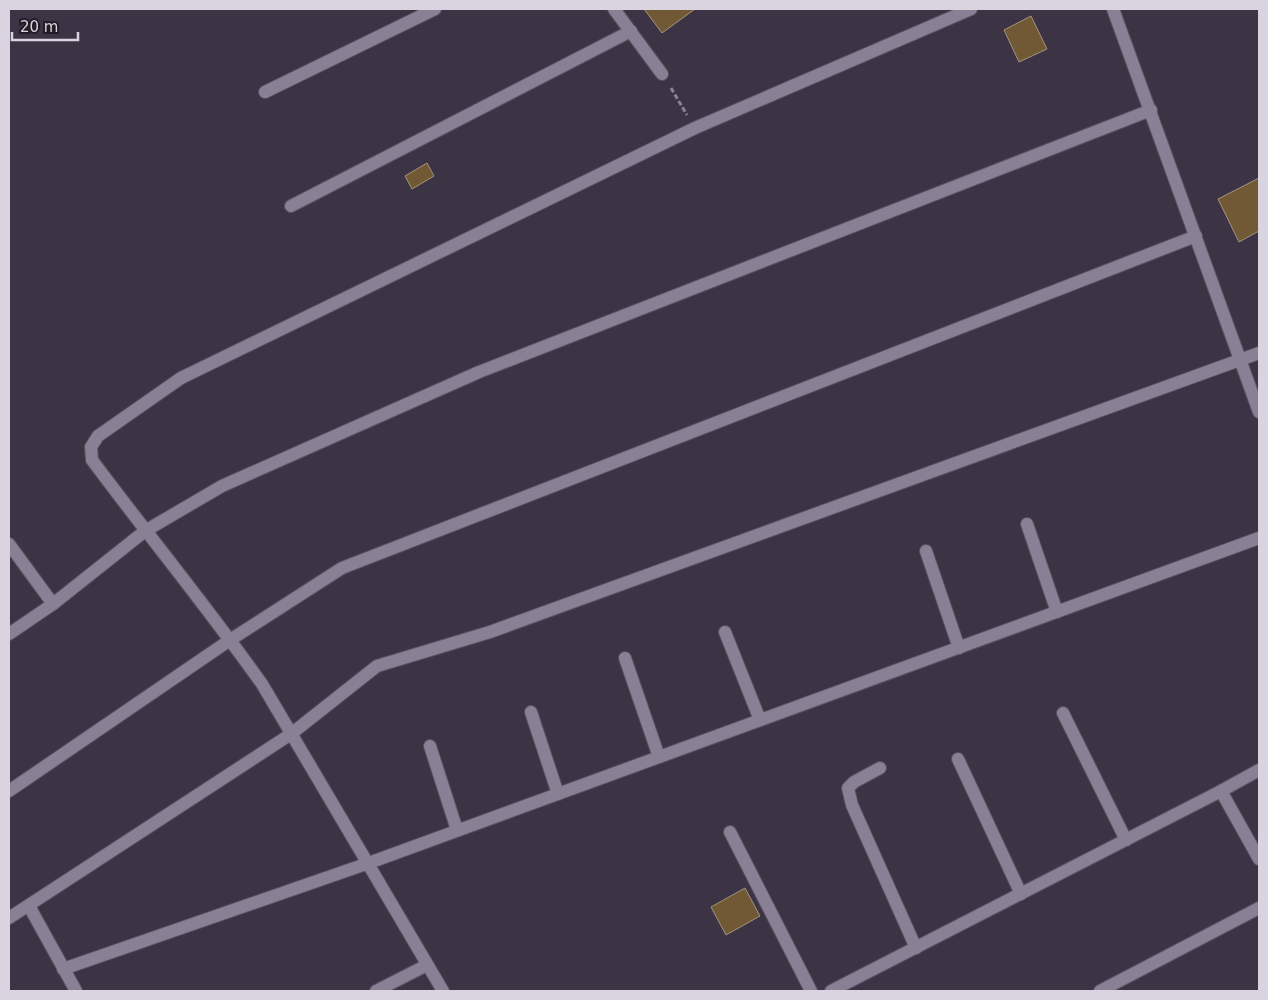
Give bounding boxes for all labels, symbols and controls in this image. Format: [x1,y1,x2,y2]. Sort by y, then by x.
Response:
scale bar [12,10,79,42]
text: 20 m [20,18,58,36]

